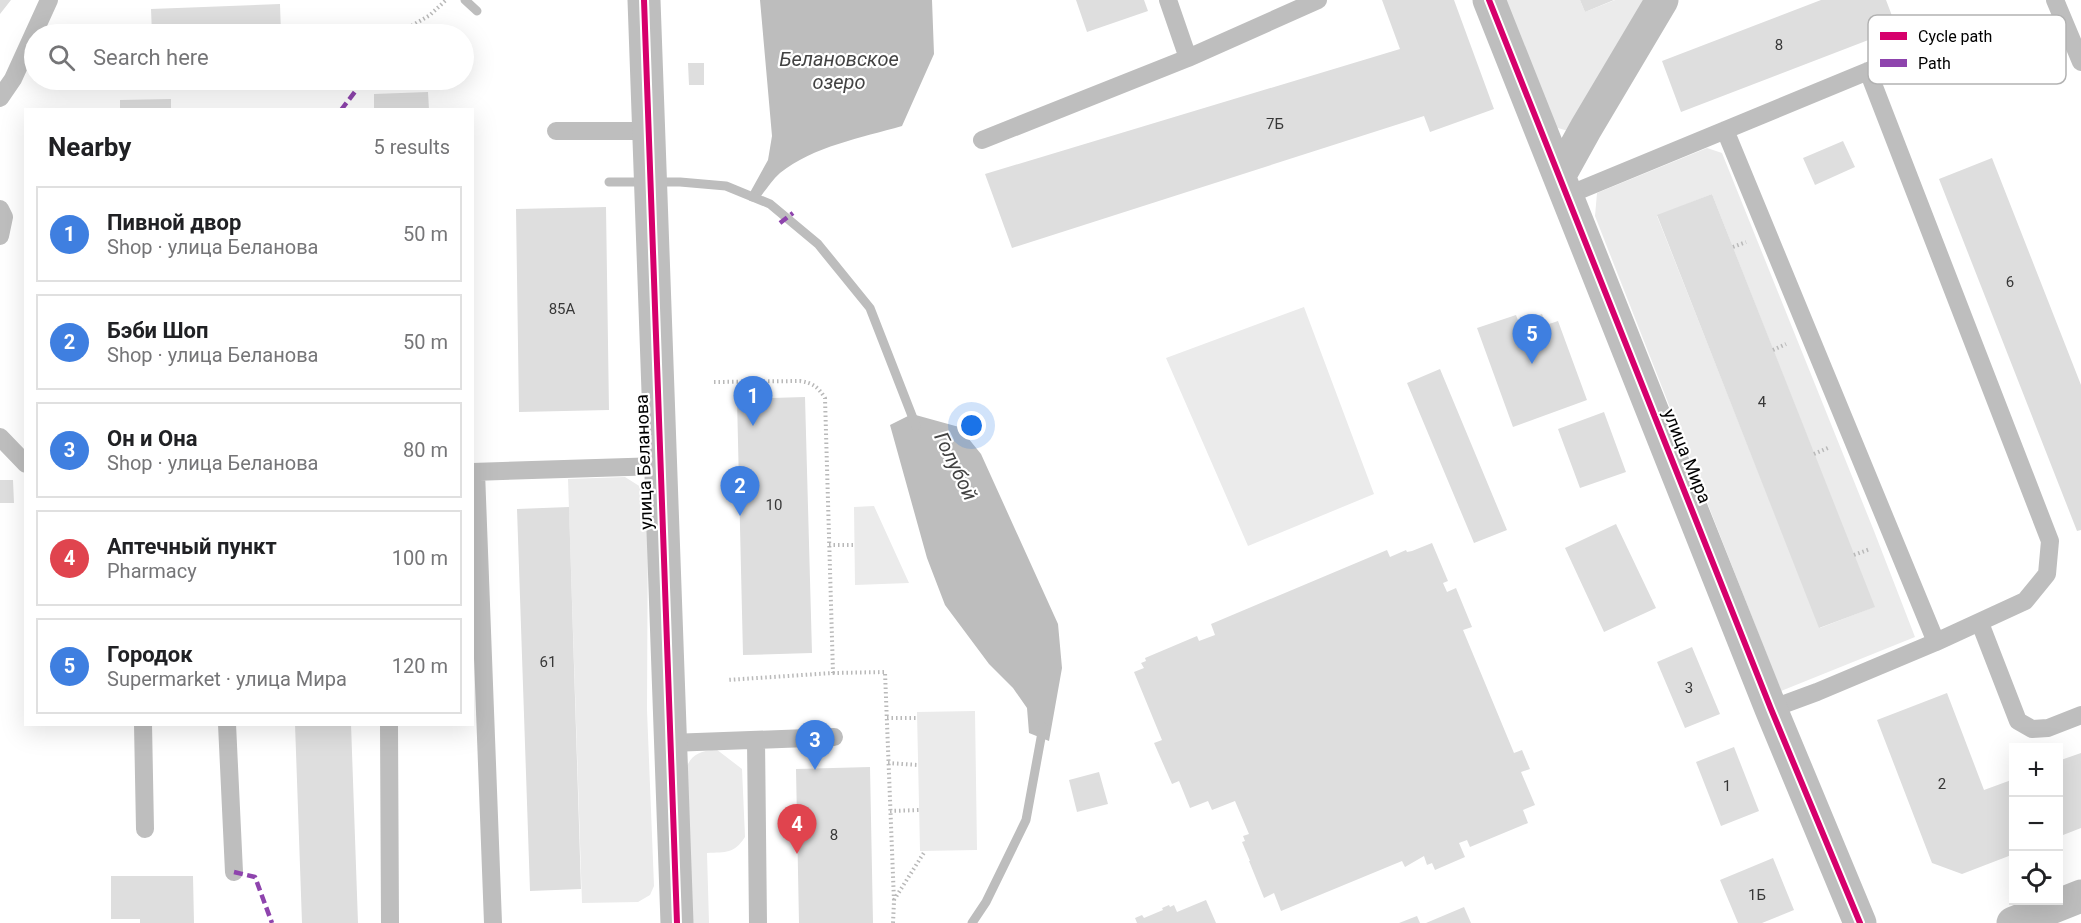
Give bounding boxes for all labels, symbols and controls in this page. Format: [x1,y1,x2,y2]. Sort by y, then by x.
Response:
legend [1868,15,2066,84]
search box [24,24,474,90]
text: Cycle path [1918,27,1992,46]
house number: 8 [1775,36,1783,54]
icon: search [45,41,78,74]
text: Search here [93,45,209,70]
water label: Белановское озеро [779,47,899,94]
text: Path [1918,54,1951,73]
house number: 7Б [1266,115,1284,133]
text: Nearby [48,132,131,162]
text: 5 results [374,135,450,159]
text: Пивной двор [107,210,241,235]
text: 1 [64,222,75,246]
text: 50 m [403,222,448,246]
text: Shop · улица Беланова [107,235,318,259]
house number: 6 [2006,273,2014,291]
house number: 85А [549,300,576,318]
pin: 5 [1512,314,1552,364]
text: Бэби Шоп [107,318,208,343]
text: 2 [64,330,75,354]
text: 50 m [403,330,448,354]
text: Shop · улица Беланова [107,343,318,367]
pin: 1 [734,376,772,426]
house number: 4 [1758,393,1767,411]
street label: улица Беланова [631,394,656,530]
street label: улица Мира [1659,406,1716,506]
your location [957,411,986,440]
text: Он и Она [107,426,197,451]
water label: Голубой [929,428,983,504]
text: 3 [64,438,75,462]
text: 80 m [403,438,448,462]
text: Shop · улица Беланова [107,451,318,475]
pin: 2 [720,466,760,516]
house number: 10 [766,496,782,514]
text: Аптечный пункт [107,534,277,559]
text: 4 [64,546,75,570]
text: 100 m [392,546,448,570]
text: Pharmacy [107,559,197,583]
text: Городок [107,642,193,667]
house number: 61 [540,653,556,671]
text: 5 [64,654,75,678]
text: 120 m [392,654,448,678]
text: Supermarket · улица Мира [107,667,347,691]
house number: 3 [1685,679,1693,697]
pin: 3 [796,720,834,770]
map controls [2009,743,2063,905]
button: + [2009,743,2063,797]
house number: 2 [1938,775,1946,793]
house number: 1 [1723,777,1731,795]
button: − [2009,797,2063,851]
pin: 4 [778,804,816,854]
house number: 8 [830,826,838,844]
button: locate [2009,851,2063,905]
house number: 1Б [1748,886,1766,904]

